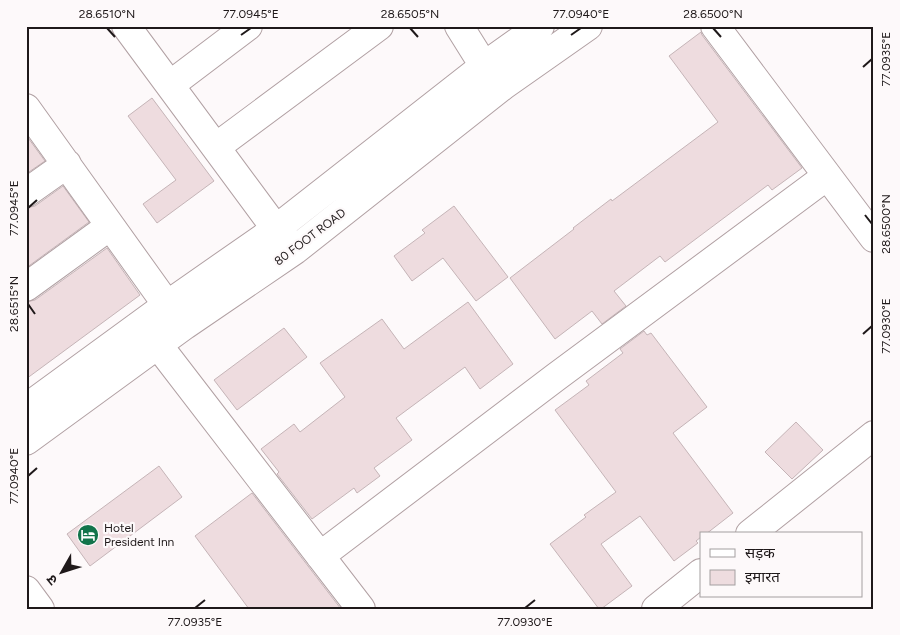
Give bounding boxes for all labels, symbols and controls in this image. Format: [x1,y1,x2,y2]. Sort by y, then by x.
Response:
text: 28.6510°N [79,7,135,21]
text: 77.0945°E [223,7,279,21]
text: 28.6505°N [381,7,439,21]
text: 77.0940°E [553,7,609,21]
text: 28.6500°N [683,7,743,21]
text: 77.0935°E [879,32,893,86]
text: 77.0945°E [7,180,21,236]
text: 28.6500°N [879,194,893,254]
street label: 80 FOOT ROAD [272,206,348,268]
text: 28.6515°N [7,276,21,332]
text: 77.0930°E [879,298,893,354]
text: 77.0940°E [7,448,21,504]
place label: Hotel President Inn [104,521,175,549]
hotel icon: Hotel President Inn [76,523,100,547]
legend [700,532,862,598]
text: सड़क [745,544,775,562]
north arrow [38,548,88,598]
text: इमारत [745,568,780,586]
text: उ [43,571,61,588]
text: 77.0935°E [168,615,222,629]
text: 77.0930°E [497,615,553,629]

